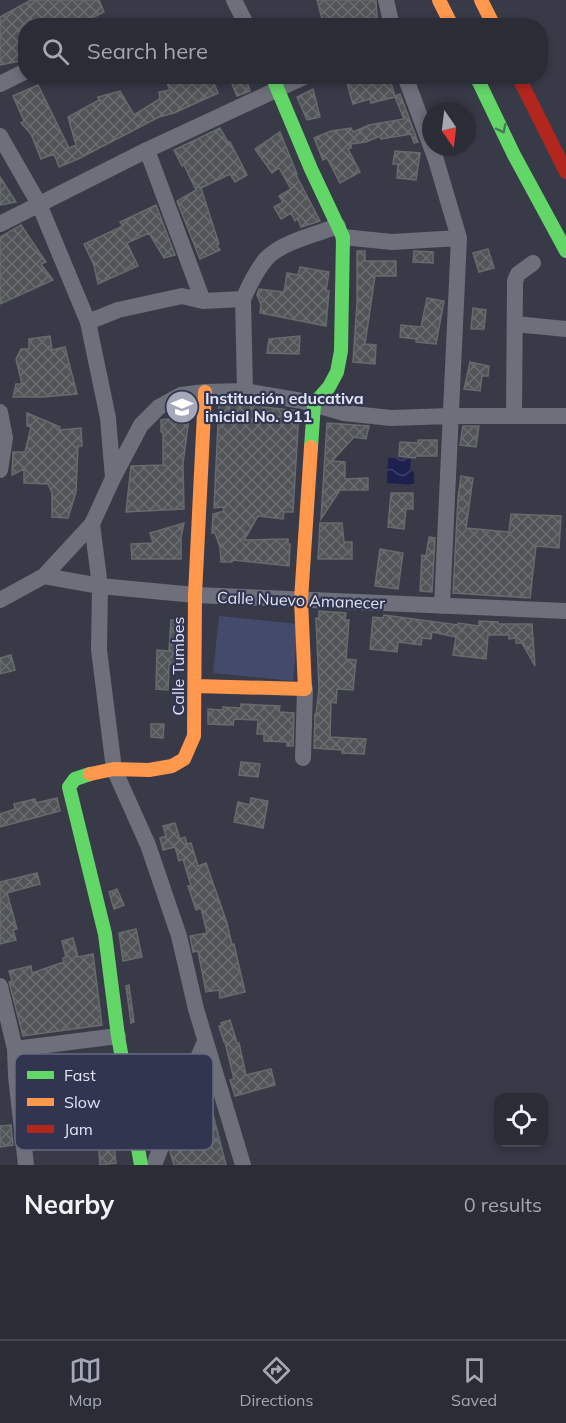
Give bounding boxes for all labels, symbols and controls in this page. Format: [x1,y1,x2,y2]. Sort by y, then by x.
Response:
search box [18,18,548,84]
icon: search [39,35,72,68]
text: Search here [87,37,208,65]
north arrow [422,102,476,156]
one-way arrow [494,123,506,134]
place label: Institución educativa inicial No. 911 [205,388,364,426]
school or university icon: Institución educativa inicial No. 911 [164,389,200,425]
street label: Calle Nuevo Amanecer [217,587,385,613]
street label: Calle Tumbes [168,617,188,715]
legend [15,1054,213,1150]
text: Fast [64,1065,96,1085]
text: Slow [64,1092,101,1112]
map controls [494,1093,548,1147]
button: locate [494,1093,548,1147]
text: Jam [64,1119,93,1139]
text: Nearby [24,1188,114,1221]
text: 0 results [464,1192,542,1217]
tab: Map [69,1354,102,1410]
tab: Directions [239,1354,313,1410]
tab: Saved [451,1354,497,1410]

